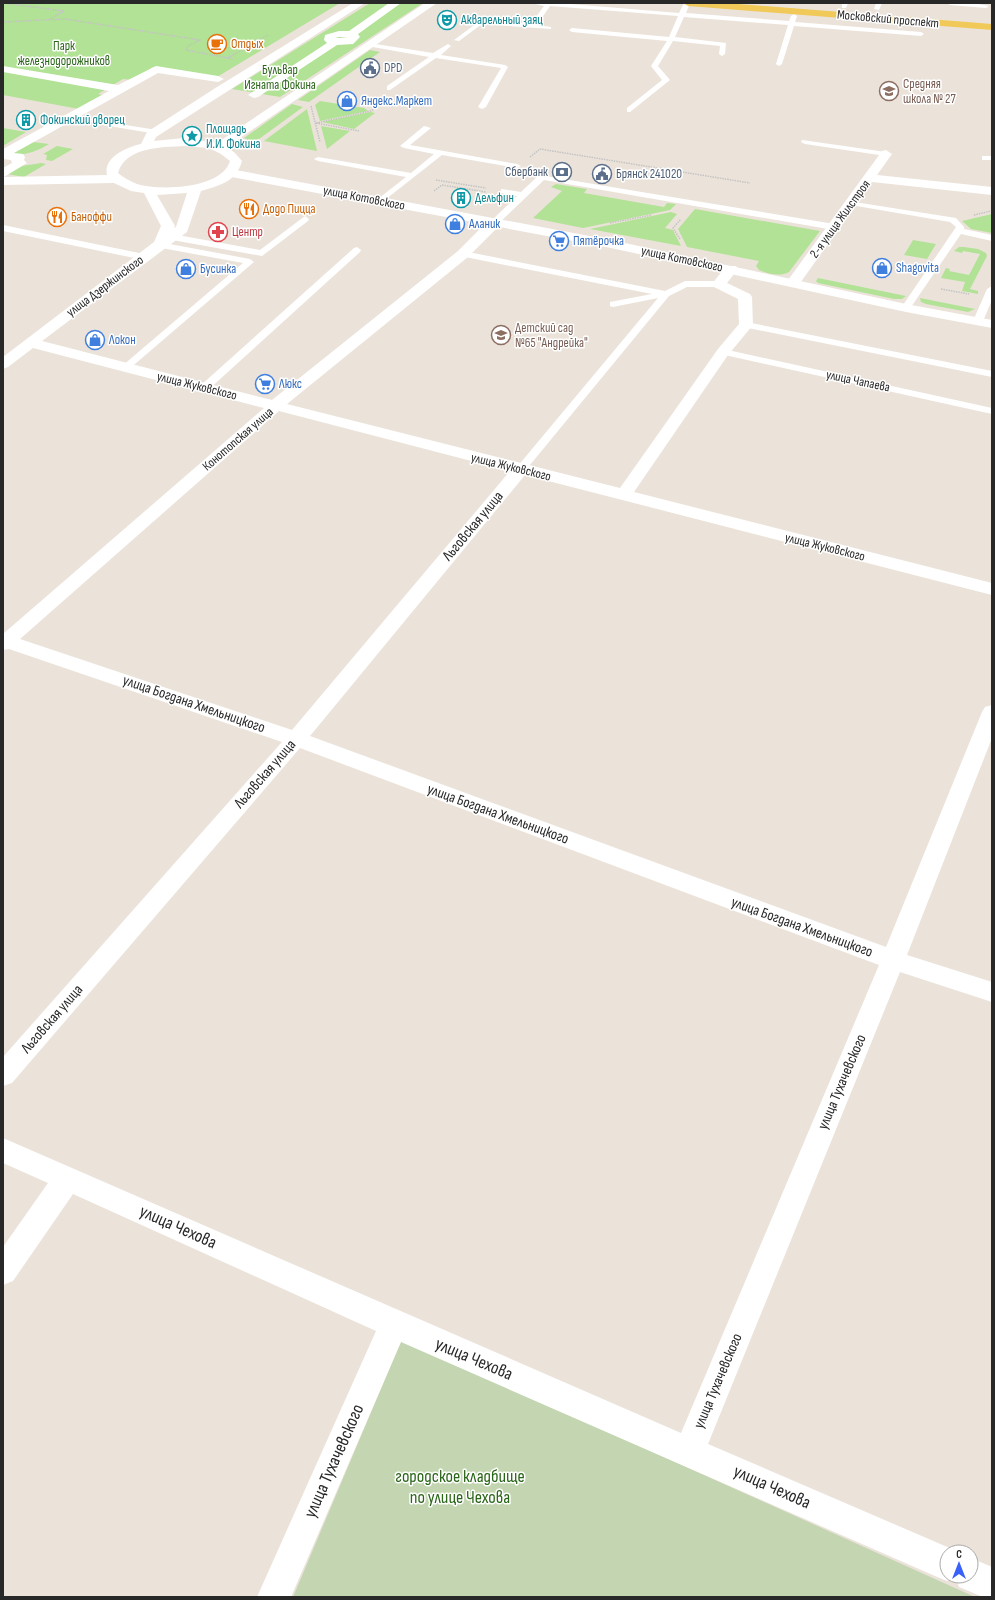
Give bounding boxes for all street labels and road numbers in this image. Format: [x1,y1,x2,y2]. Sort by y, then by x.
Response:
street label: Московский проспект [836,7,940,31]
street label: 2-я улица Жилстроя [806,177,874,261]
street label: улица Котовского [322,182,406,214]
street label: улица Котовского [640,243,724,275]
street label: улица Дзержинского [63,252,147,320]
street label: улица Чапаева [825,366,891,396]
street label: улица Жуковского [155,368,239,404]
street label: Конотопская улица [199,404,277,474]
street label: улица Жуковского [469,449,553,485]
street label: Льговская улица [438,487,508,565]
street label: улица Жуковского [783,529,867,565]
street label: улица Богдана Хмельницкого [120,671,268,737]
street label: Льговская улица [229,735,300,813]
street label: улица Богдана Хмельницкого [424,780,572,848]
street label: улица Богдана Хмельницкого [728,893,876,961]
street label: Льговская улица [16,980,87,1058]
street label: улица Тухачевского [813,1031,871,1133]
street label: улица Чехова [136,1201,220,1253]
street label: улица Тухачевского [689,1330,747,1432]
street label: улица Чехова [432,1333,516,1385]
street label: улица Тухачевского [300,1401,368,1521]
street label: улица Чехова [730,1461,814,1513]

